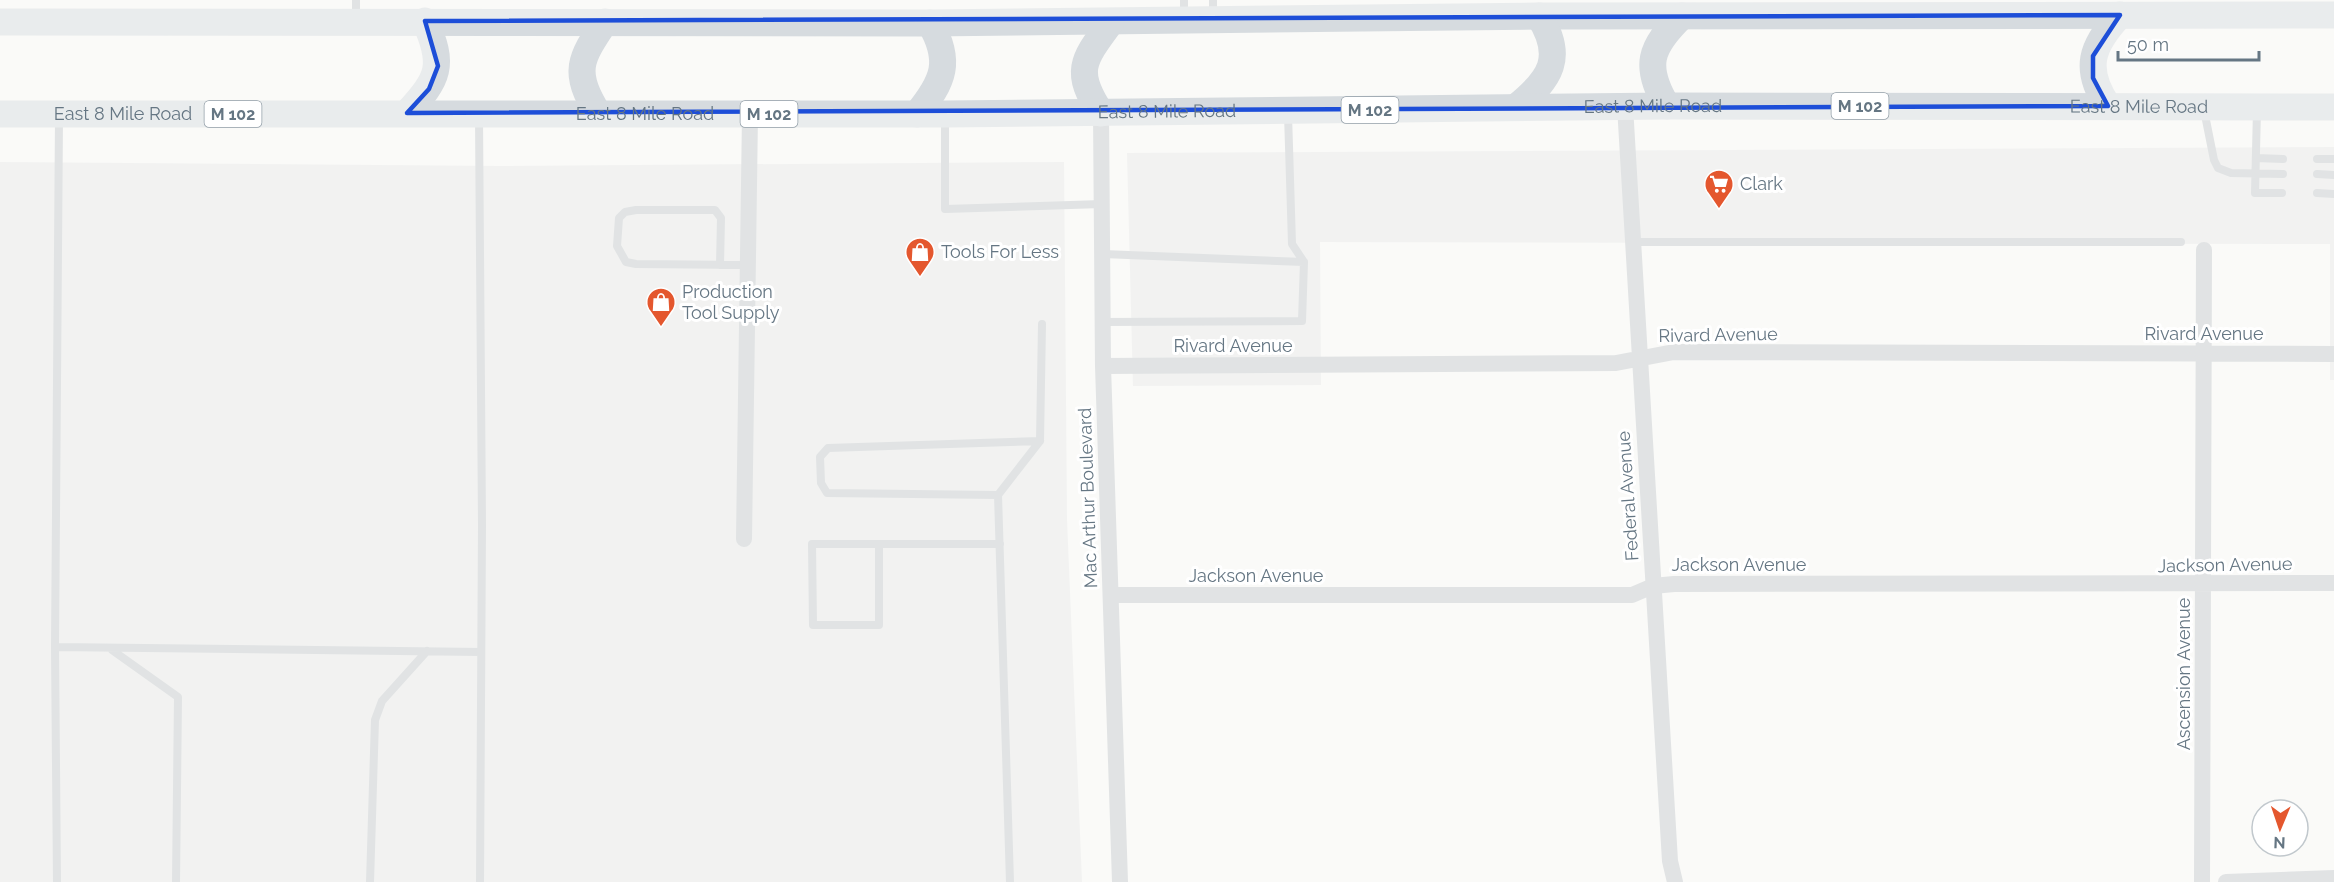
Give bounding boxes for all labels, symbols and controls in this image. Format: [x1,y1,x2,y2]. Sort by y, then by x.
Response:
scale bar [2118,24,2259,62]
text: 50 m [2127,34,2169,55]
road number: M 102 [1832,93,1888,119]
street label: East 8 Mile Road [1584,95,1722,117]
street label: East 8 Mile Road [2070,96,2208,117]
road number: M 102 [1342,97,1398,123]
street label: East 8 Mile Road [1098,100,1236,122]
road number: M 102 [204,101,262,127]
road number: M 102 [740,101,798,127]
street label: East 8 Mile Road [54,103,192,124]
street label: East 8 Mile Road [576,103,714,124]
supermarket icon: Clark [1703,168,1735,210]
place label: Clark [1740,173,1783,194]
shop icon: Tools For Less [904,236,936,278]
place label: Tools For Less [941,241,1059,262]
place label: Production Tool Supply [682,281,780,323]
shop icon: Production Tool Supply [645,286,677,328]
street label: Rivard Avenue [1658,323,1778,346]
street label: Rivard Avenue [2144,323,2264,344]
street label: Rivard Avenue [1173,335,1293,356]
street label: Mac Arthur Boulevard [1074,407,1101,589]
street label: Federal Avenue [1612,430,1643,562]
street label: Jackson Avenue [2157,553,2293,576]
street label: Jackson Avenue [1672,554,1807,575]
street label: Jackson Avenue [1189,565,1324,586]
street label: Ascension Avenue [2173,597,2194,750]
north arrow [2250,798,2310,858]
text: N [2273,833,2286,852]

